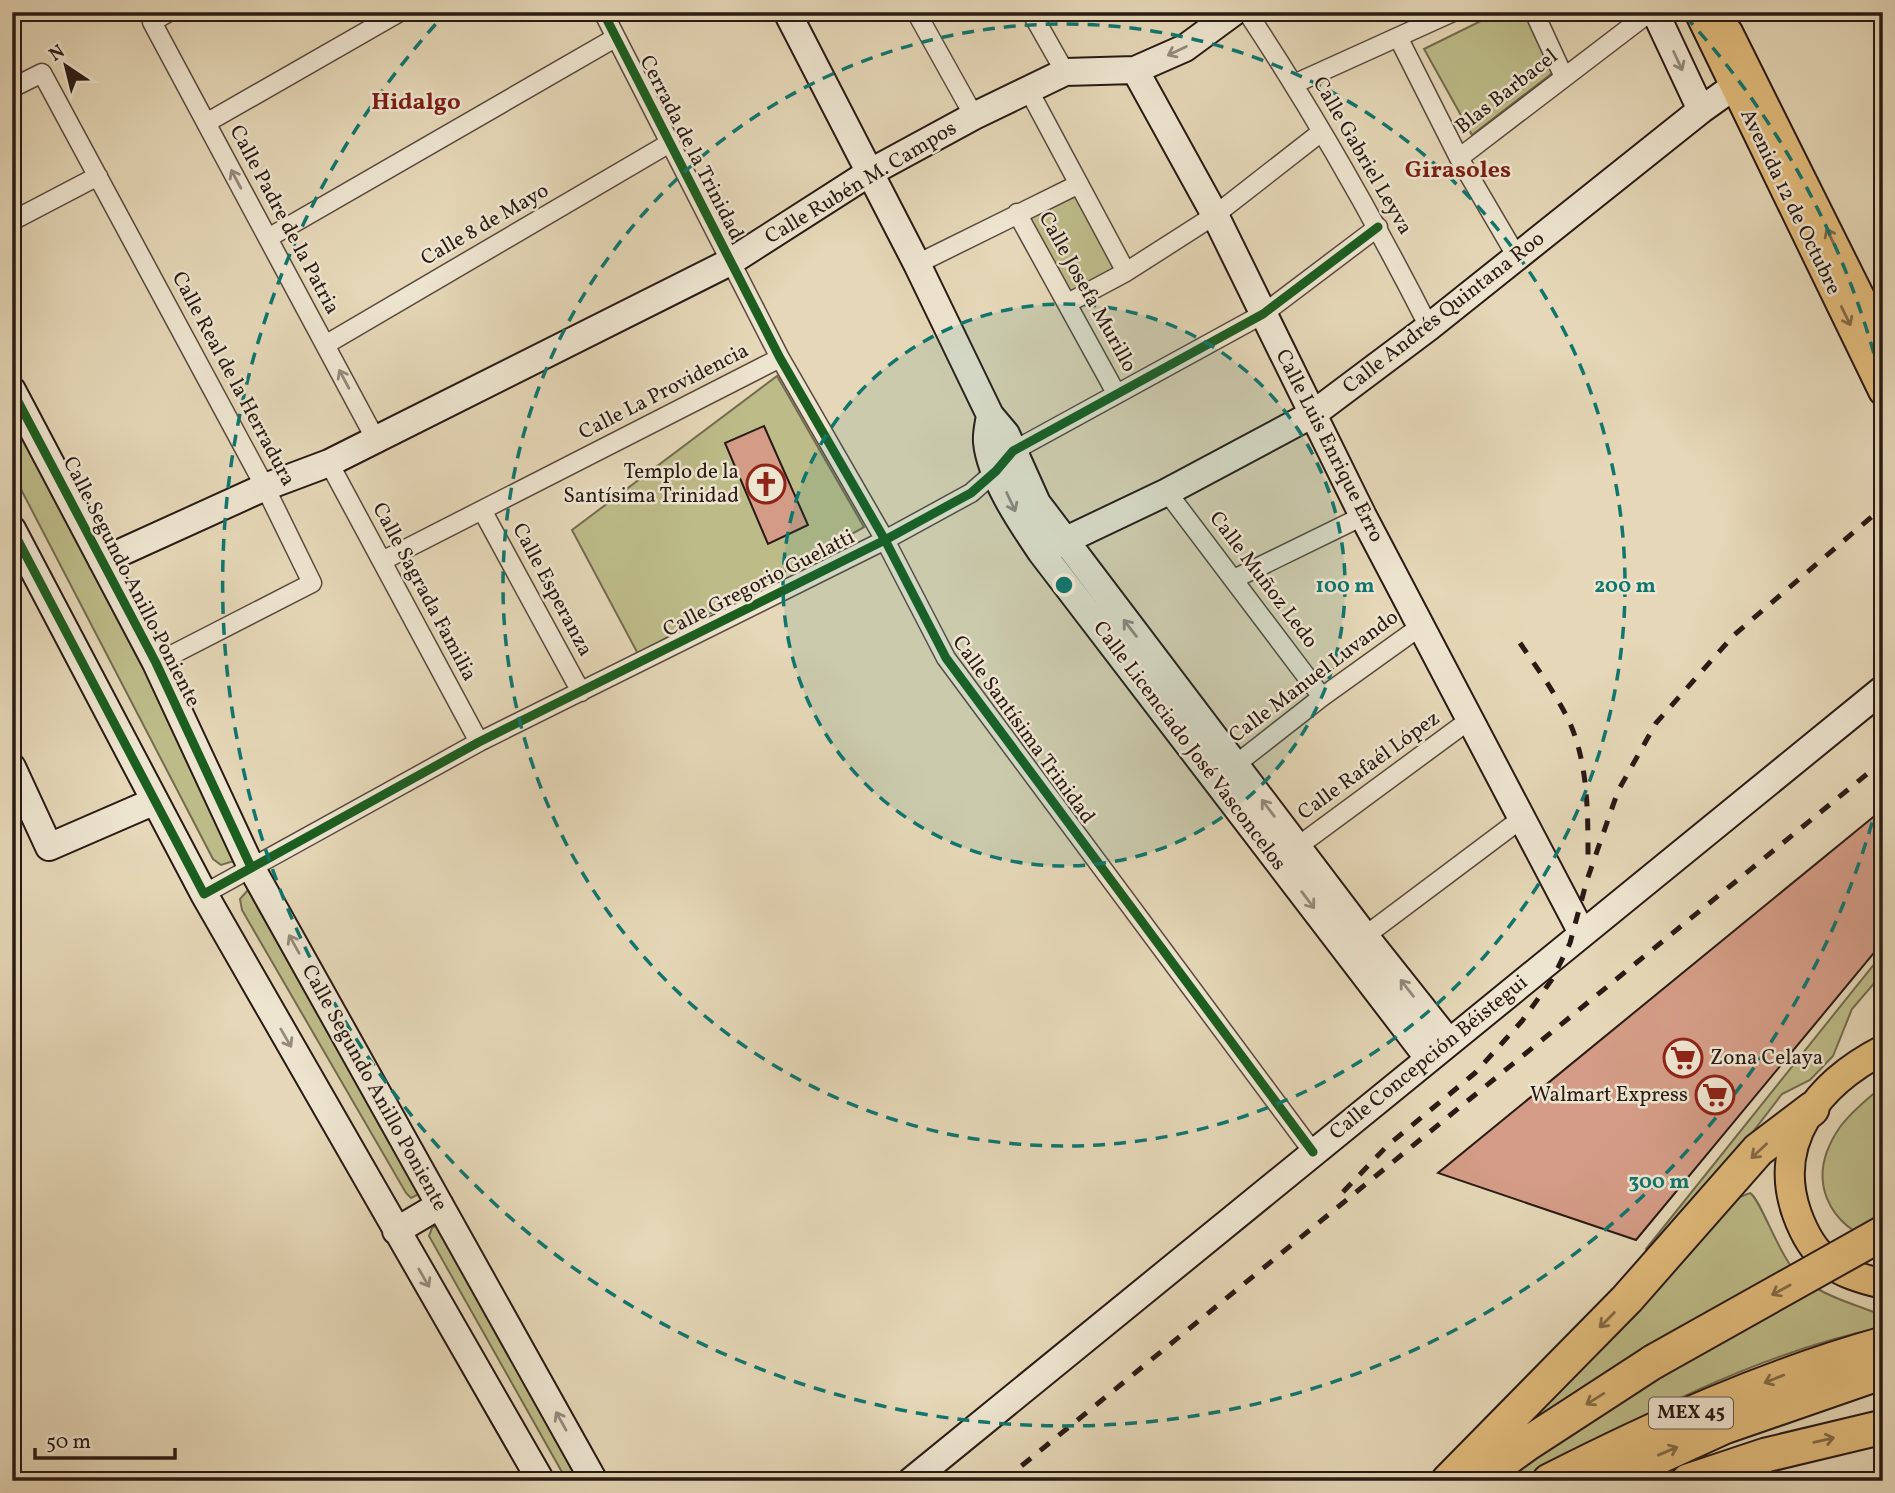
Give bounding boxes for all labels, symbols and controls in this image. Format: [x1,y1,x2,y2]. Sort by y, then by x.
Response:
north arrow [32,32,102,102]
text: N [44,39,71,68]
street label: Blas Barbacel [1450,43,1564,141]
one-way arrow [1167,44,1188,58]
street label: Cerrada de la Trinidad [632,50,750,246]
one-way arrow [1672,50,1685,71]
street label: Calle Gabriel Leyva [1305,72,1419,240]
district label: Hidalgo [371,86,461,120]
street label: Avenida 12 de Octubre [1732,104,1848,300]
street label: Calle Rubén M. Campos [760,114,962,252]
street label: Calle Padre de la Patria [222,120,346,320]
district label: Girasoles [1405,154,1511,188]
one-way arrow [229,169,243,190]
street label: Calle 8 de Mayo [416,177,554,273]
street label: Calle Josefa Murillo [1031,206,1143,378]
street label: Calle Andrés Quintana Roo [1337,225,1551,401]
one-way arrow [1823,228,1837,249]
street label: Calle Real de la Herradura [164,266,302,492]
one-way arrow [1840,305,1853,326]
street label: Calle La Providencia [574,337,754,447]
street label: Calle Luis Enrique Erro [1268,344,1390,548]
one-way arrow [337,370,351,390]
street label: Calle Segundo Anillo Poniente [55,452,207,712]
place label: Templo de la Santísima Trinidad [563,458,739,511]
church icon: Templo de la Santísima Trinidad [745,463,787,505]
one-way arrow [1004,491,1018,512]
street label: Calle Sagrada Familia [365,498,483,686]
street label: Calle Muñoz Ledo [1202,505,1324,655]
street label: Calle Esperanza [505,518,599,662]
street label: Calle Gregorio Guelatti [658,523,860,645]
text: 100 m [1315,572,1375,601]
text: 200 m [1594,572,1656,601]
centre of rings [1052,573,1076,597]
street label: Calle Manuel Luvando [1223,603,1405,751]
street label: Calle Licenciado José Vasconcelos [1085,615,1293,877]
one-way arrow [1122,619,1137,637]
street label: Calle Santísima Trinidad [945,630,1101,830]
street label: Calle Rafaél López [1292,705,1446,827]
one-way arrow [1261,799,1276,818]
one-way arrow [1300,891,1315,909]
one-way arrow [287,935,301,955]
street label: Calle Segundo Anillo Poniente [294,960,454,1217]
street label: Calle Concepción Béistegui [1324,969,1534,1147]
one-way arrow [1399,980,1415,998]
one-way arrow [280,1028,294,1048]
supermarket icon: Zona Celaya [1662,1037,1704,1079]
place label: Zona Celaya [1710,1044,1823,1073]
supermarket icon: Walmart Express [1694,1074,1736,1116]
place label: Walmart Express [1530,1081,1688,1110]
one-way arrow [1750,1143,1768,1159]
text: 300 m [1629,1168,1689,1197]
one-way arrow [418,1267,431,1288]
one-way arrow [1771,1283,1791,1297]
one-way arrow [1598,1311,1615,1328]
one-way arrow [1763,1374,1785,1387]
one-way arrow [1586,1391,1605,1406]
road number: MEX 45 [1649,1398,1733,1428]
one-way arrow [554,1411,567,1432]
scale bar [35,1416,175,1460]
text: 50 m [46,1428,91,1457]
one-way arrow [1812,1433,1835,1447]
one-way arrow [1657,1444,1678,1457]

